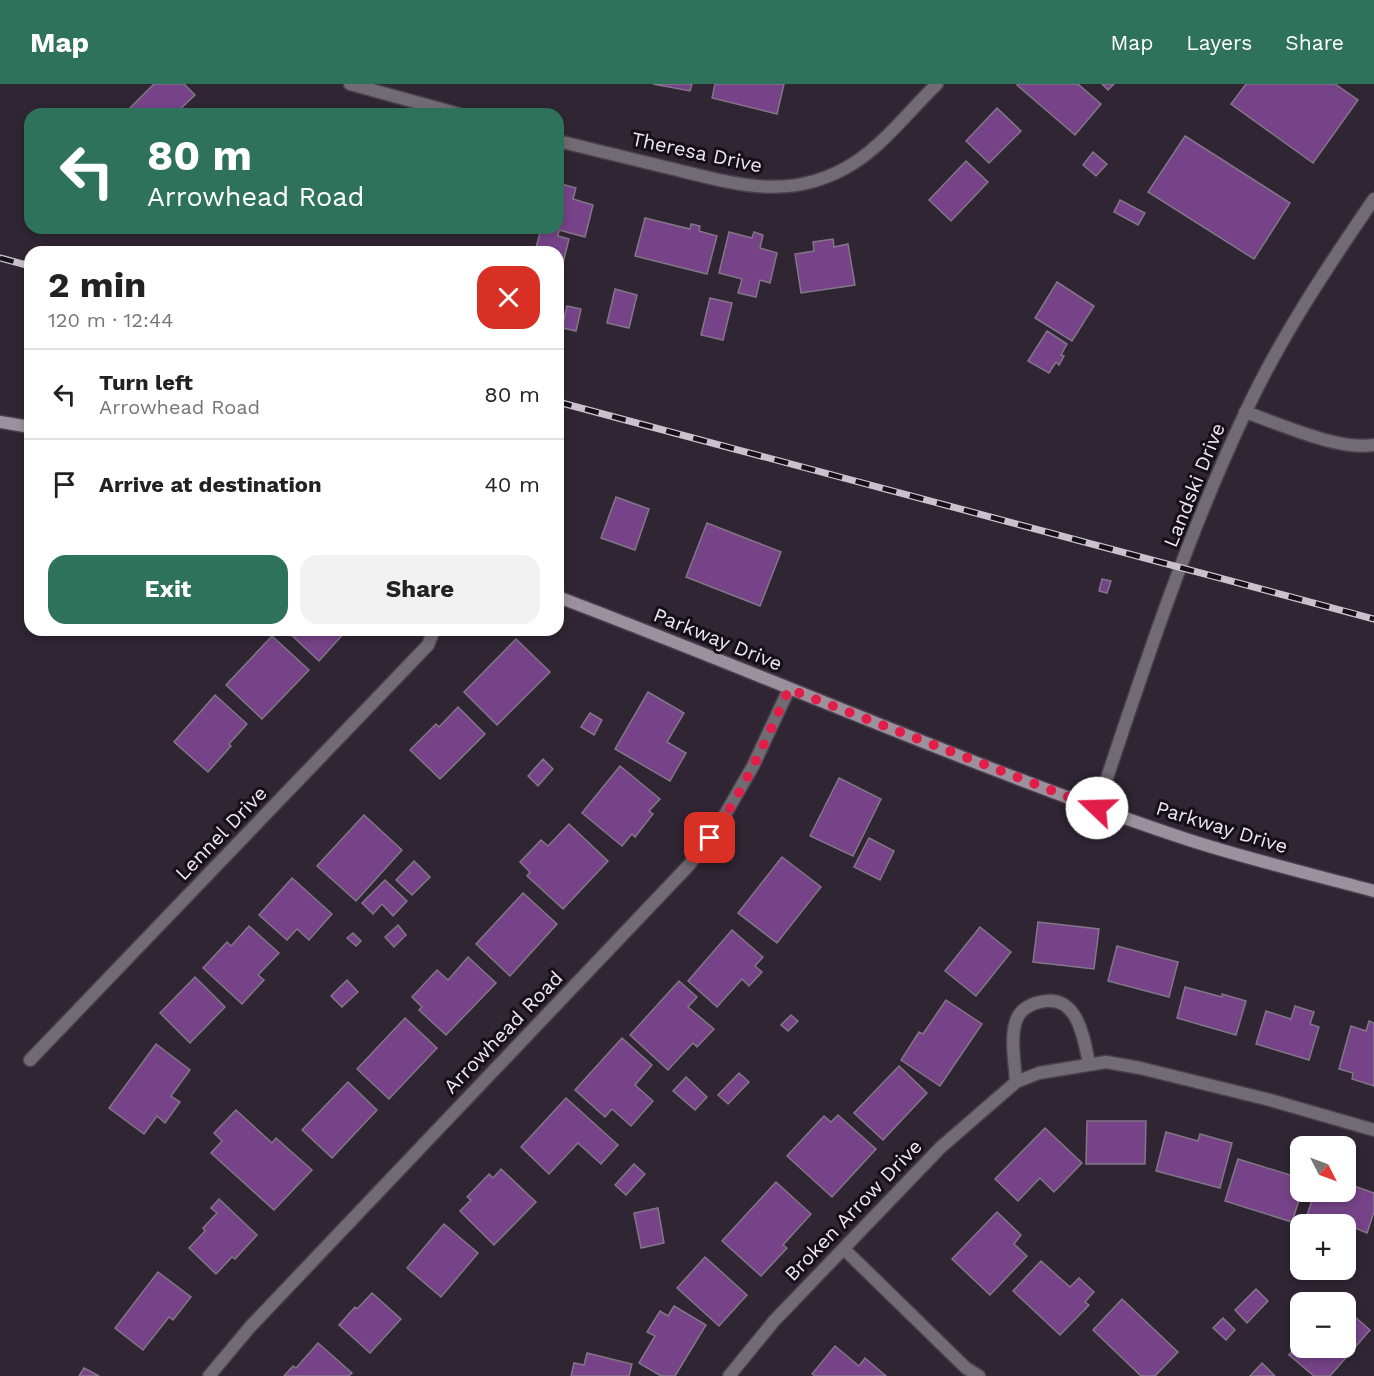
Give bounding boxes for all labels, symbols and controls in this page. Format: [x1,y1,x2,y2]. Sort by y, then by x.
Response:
text: Map [30,26,89,59]
text: Map [1110,30,1153,55]
text: Layers [1186,30,1252,55]
text: Share [1285,30,1344,55]
street label: Theresa Drive [629,126,765,178]
text: 80 m [147,131,252,180]
icon: left [48,132,126,210]
text: Arrowhead Road [147,181,364,213]
text: 2 min [48,264,146,306]
button: close [477,266,540,329]
text: 120 m · 12:44 [48,308,173,332]
text: Turn left [99,370,193,395]
icon: left [48,378,81,411]
text: 80 m [484,382,540,407]
text: Arrowhead Road [99,395,260,419]
street label: Landski Drive [1158,419,1230,551]
icon: arrive [48,468,81,501]
text: Arrive at destination [99,472,322,497]
text: 40 m [484,472,540,497]
button: Exit [48,555,288,624]
button: Share [300,555,540,624]
street label: Parkway Drive [650,602,786,676]
position arrow [1065,776,1129,840]
street label: Lennel Drive [170,781,272,885]
street label: Parkway Drive [1153,796,1291,858]
pin [684,812,735,863]
icon: arrive [693,821,726,854]
street label: Arrowhead Road [438,966,568,1098]
street label: Broken Arrow Drive [779,1134,927,1286]
north arrow [1290,1136,1356,1202]
map controls [1290,1136,1356,1358]
button: + [1290,1214,1356,1280]
button: − [1290,1292,1356,1358]

